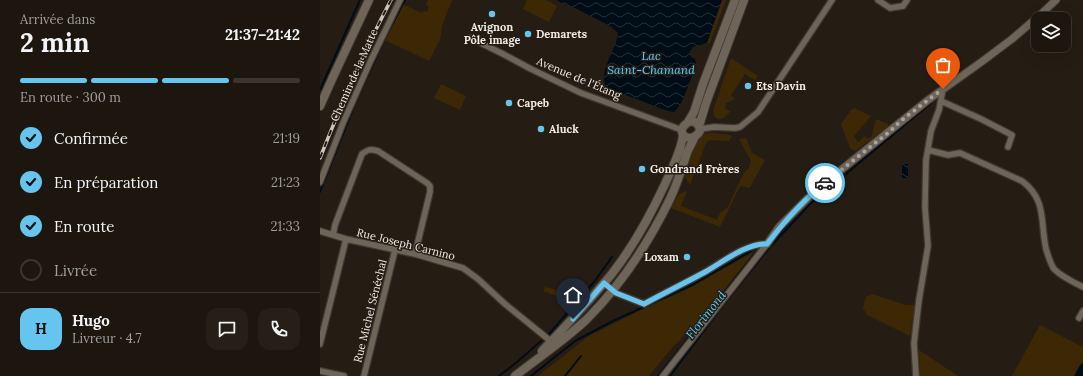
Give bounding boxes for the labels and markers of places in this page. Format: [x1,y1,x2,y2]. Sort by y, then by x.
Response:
marker: Avignon Pôle image [487,9,497,19]
place label: Avignon Pôle image [464,20,520,47]
place label: Demarets [536,27,587,41]
marker: Demarets [523,29,533,39]
pin [926,48,960,89]
place label: Ets Davin [756,79,806,93]
marker: Ets Davin [743,81,753,91]
place label: Capeb [517,96,549,110]
marker: Capeb [504,98,514,108]
place label: Aluck [549,122,579,136]
marker: Aluck [536,124,546,134]
place label: Gondrand Frères [650,162,739,176]
marker: Gondrand Frères [637,164,647,174]
place label: Loxam [644,250,679,264]
marker: Loxam [682,252,692,262]
pin [556,278,590,319]

